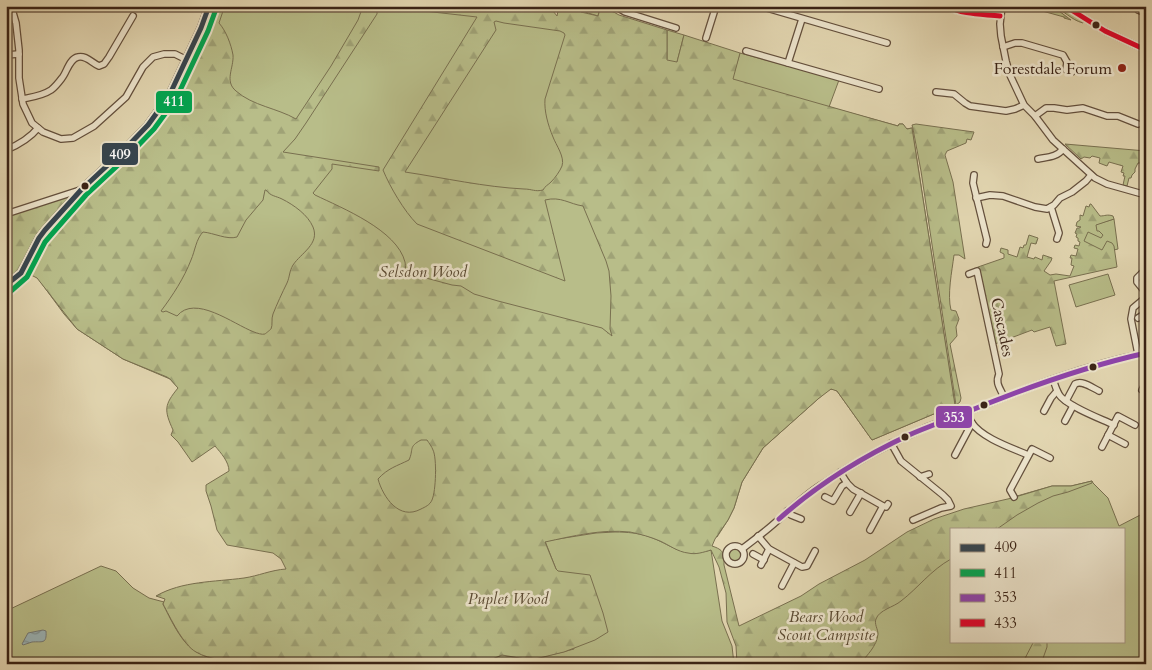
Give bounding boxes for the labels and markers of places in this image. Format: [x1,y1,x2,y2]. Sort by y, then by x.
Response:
unlabelled marker [1091,20,1101,30]
place label: Forestdale Forum [994,58,1112,80]
marker: Forestdale Forum [1116,62,1128,74]
unlabelled marker [80,181,90,191]
unlabelled marker [1088,362,1098,372]
unlabelled marker [979,400,989,410]
unlabelled marker [900,432,910,442]

